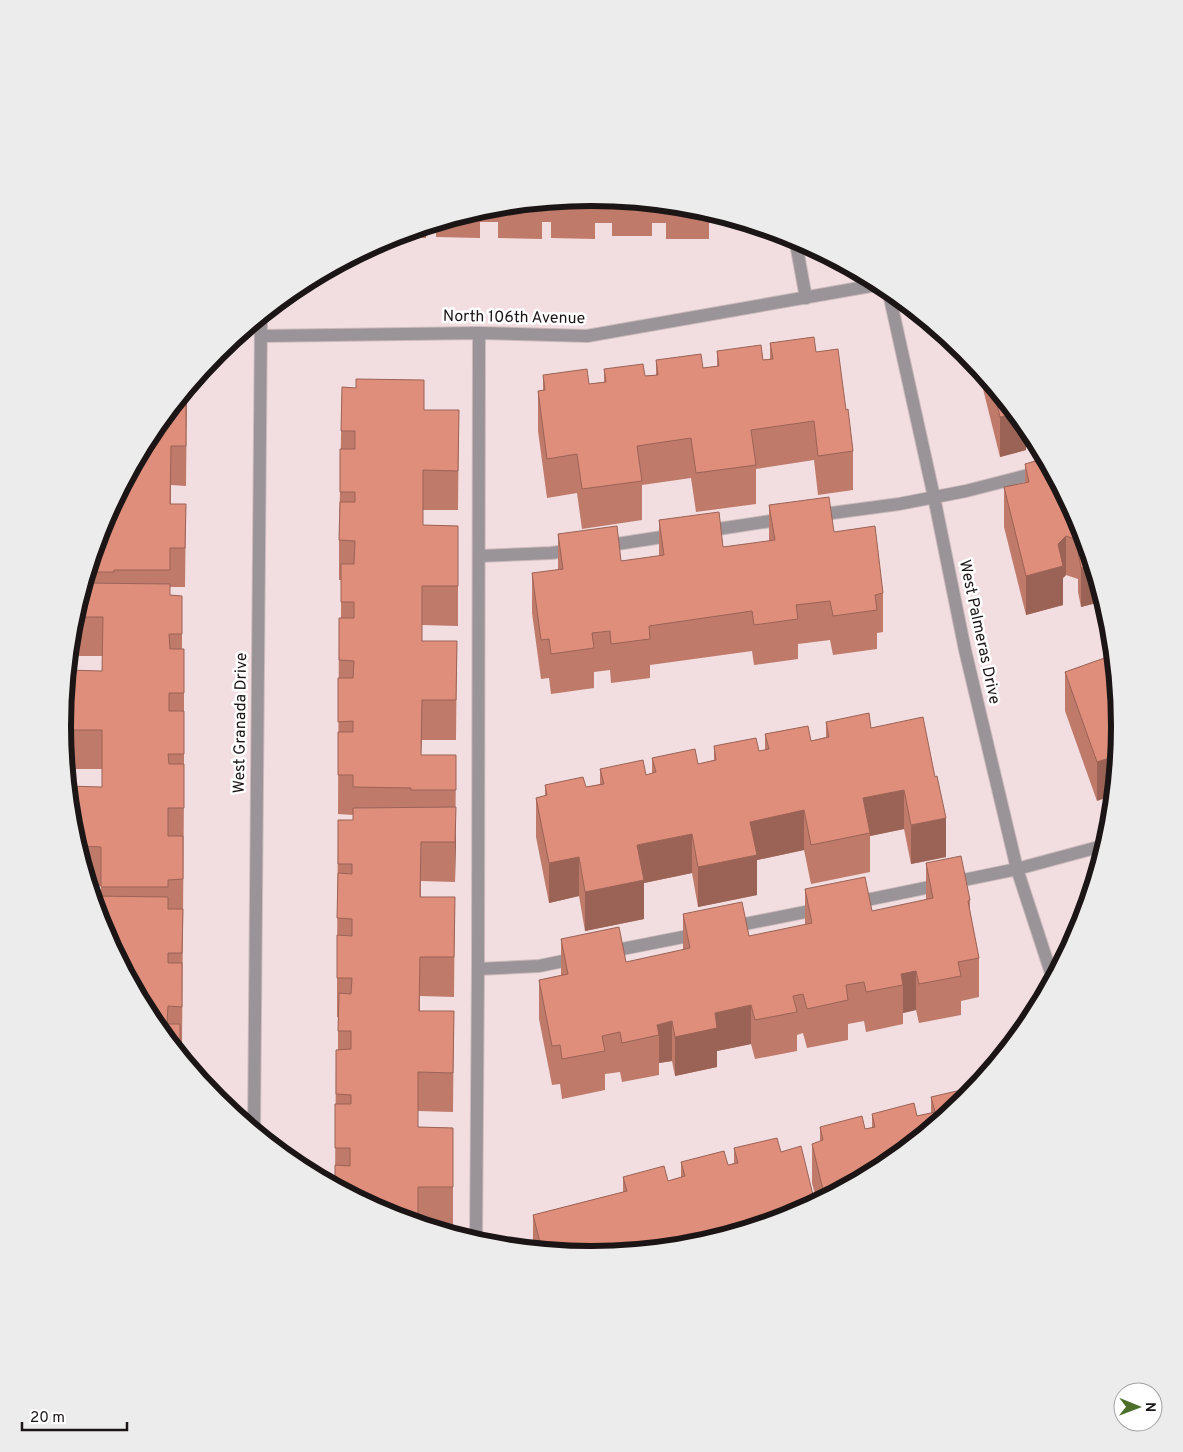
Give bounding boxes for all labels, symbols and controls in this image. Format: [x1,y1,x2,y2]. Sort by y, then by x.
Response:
street label: North 106th Avenue [443,307,585,329]
street label: West Palmeras Drive [954,558,1004,706]
street label: West Granada Drive [230,652,252,794]
north arrow [1113,1382,1163,1432]
scale bar [22,1400,128,1432]
text: N [1141,1402,1158,1412]
text: 20 m [30,1409,65,1428]

